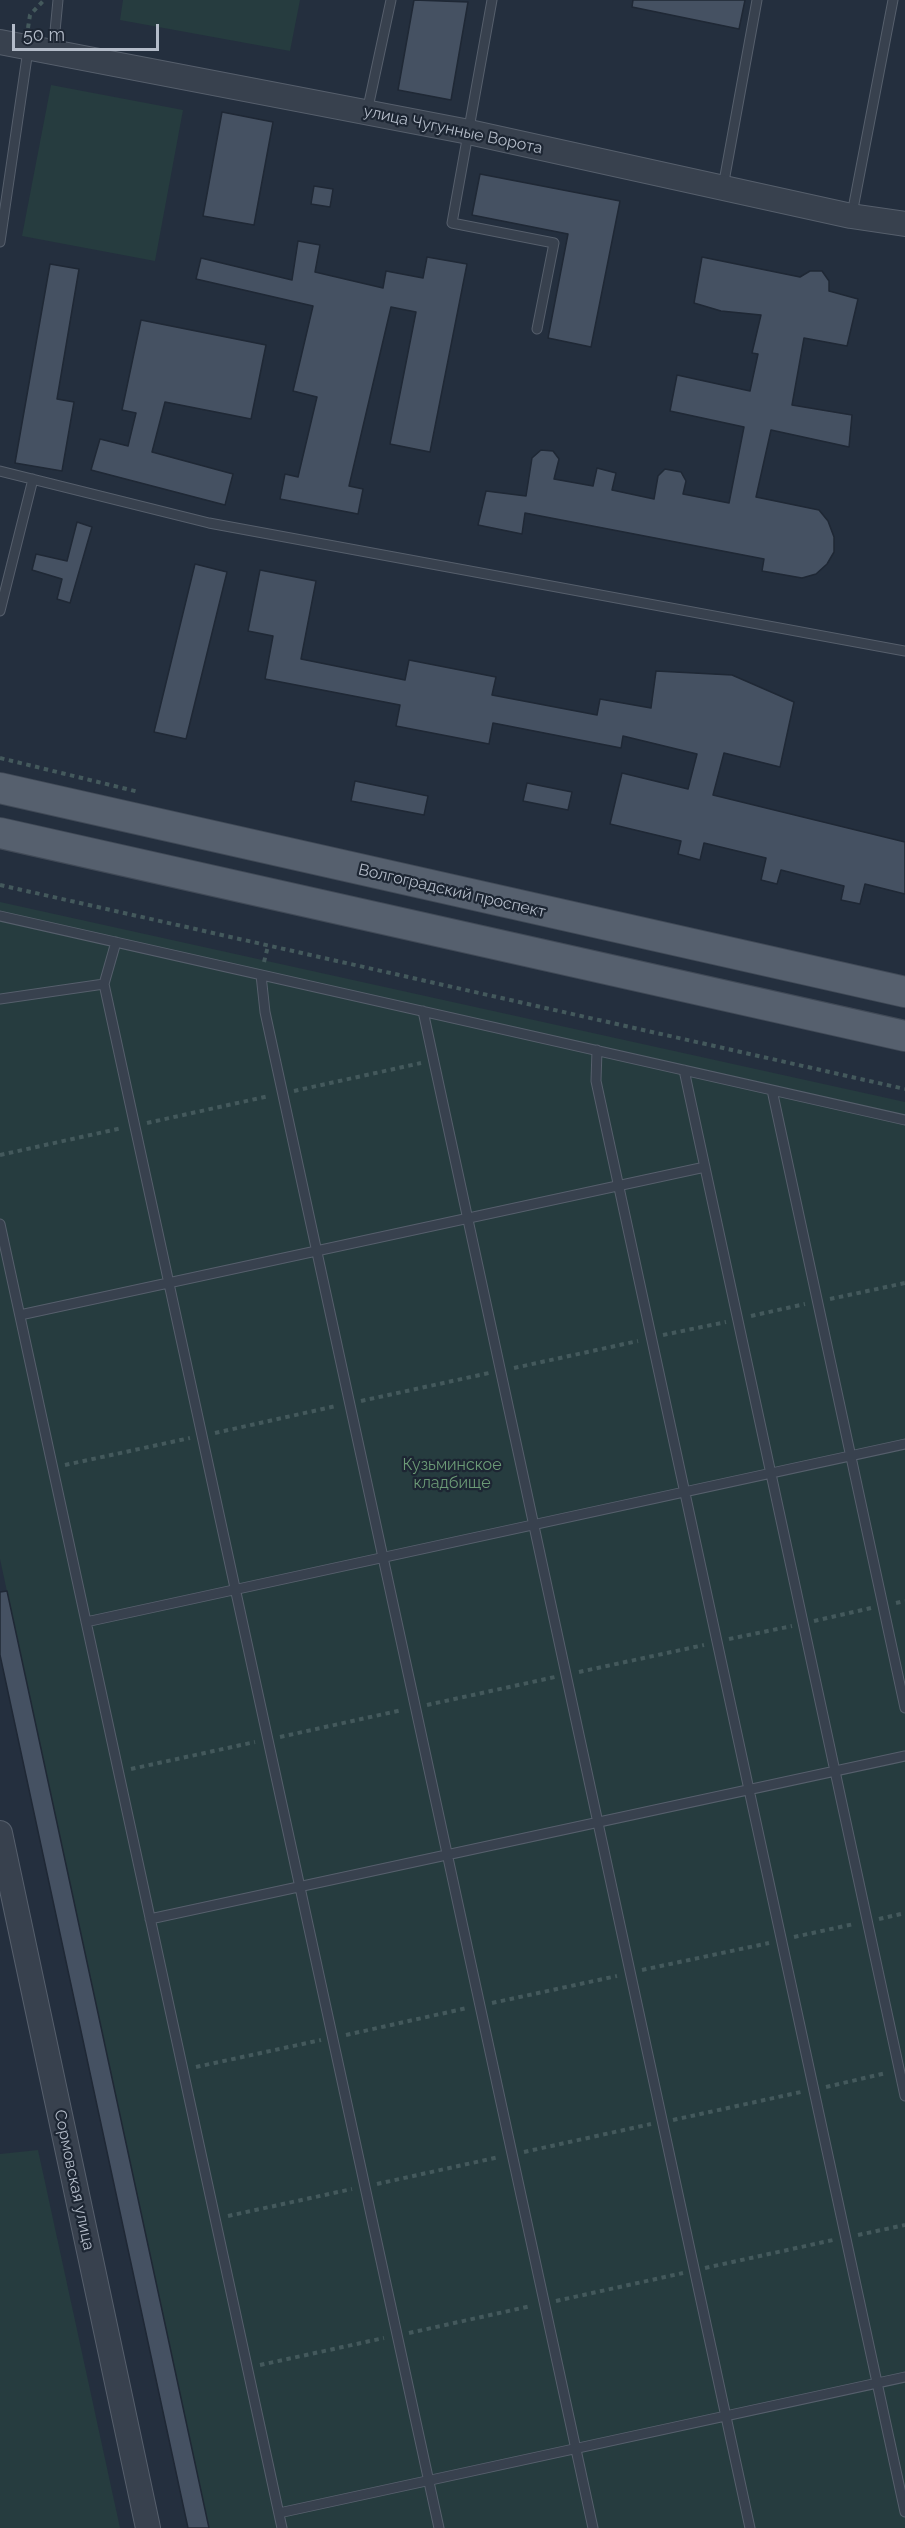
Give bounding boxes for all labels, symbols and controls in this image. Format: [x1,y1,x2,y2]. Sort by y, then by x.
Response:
scale bar [15,12,162,50]
text: 50 m [23,24,65,45]
street label: улица Чугунные Ворота [362,102,544,158]
street label: Волгоградский проспект [357,860,547,922]
park label: Кузьминское кладбище [402,1455,502,1493]
street label: Сормовская улица [50,2108,98,2252]

